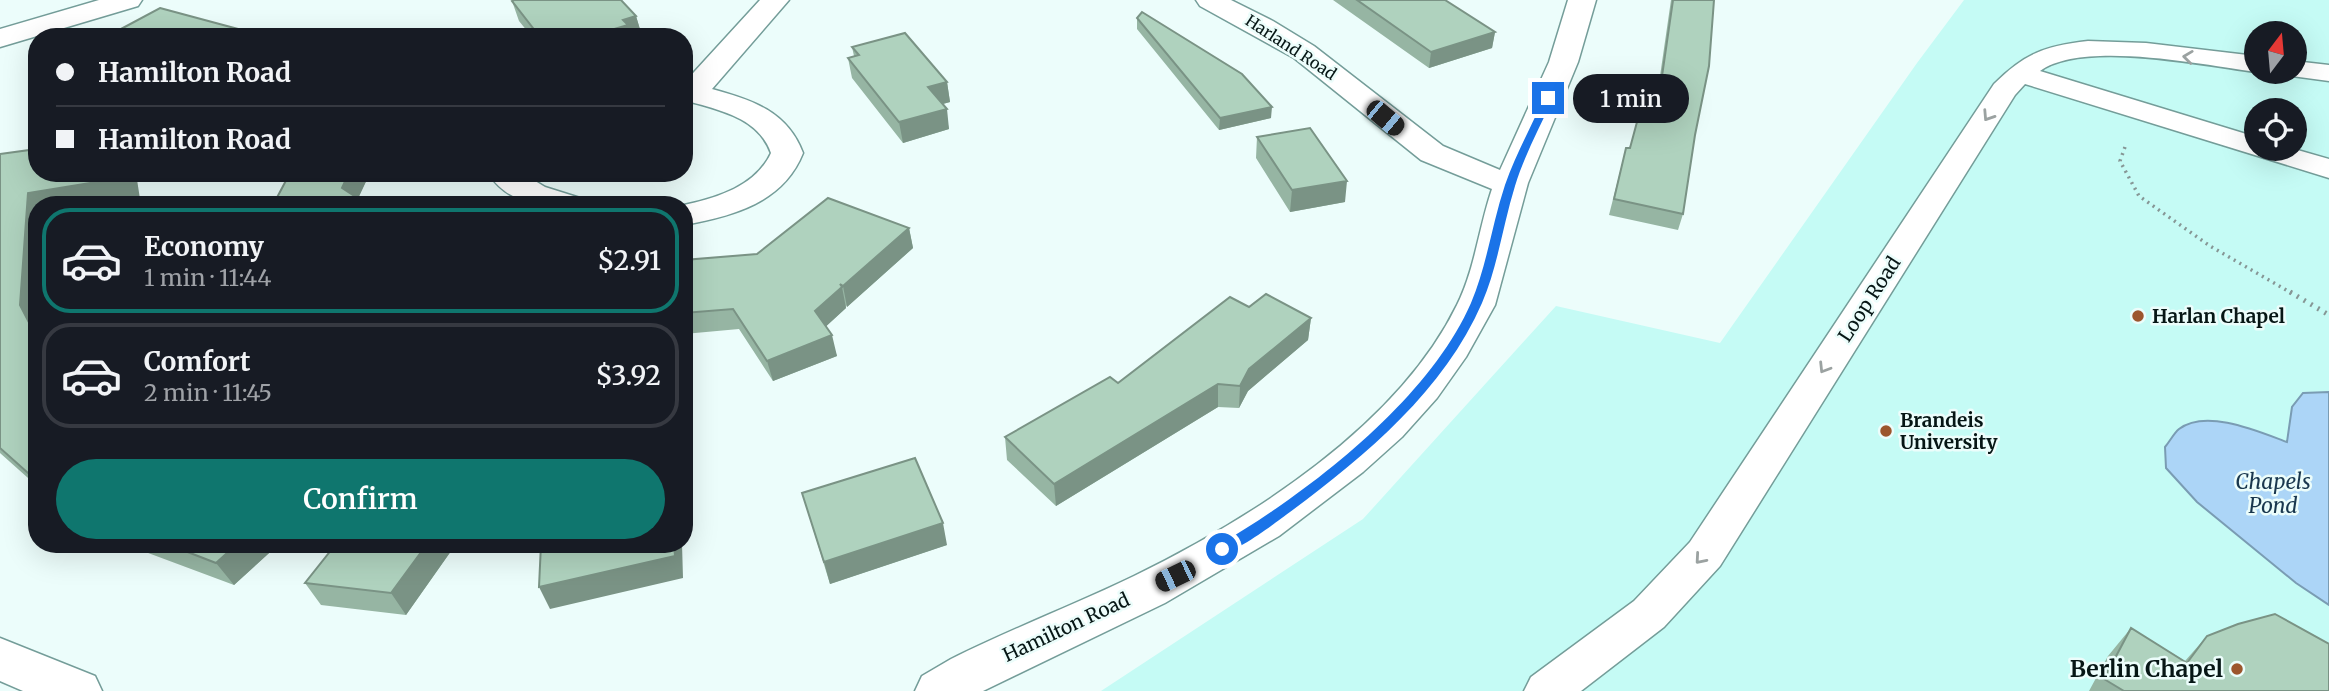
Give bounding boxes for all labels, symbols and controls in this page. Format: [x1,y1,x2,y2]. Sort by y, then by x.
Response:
street label: Harland Road [1242,10,1341,84]
north arrow [2244,21,2306,84]
map controls [2244,21,2307,161]
one-way arrow [2182,49,2194,64]
text: Hamilton Road [98,56,291,89]
callout: 1 min [1572,74,1688,122]
route end [1532,82,1564,114]
text: 1 min [1600,84,1662,113]
car [1363,96,1408,140]
button: locate [2244,98,2307,161]
one-way arrow [1983,108,1996,121]
text: Hamilton Road [98,123,291,156]
icon: car [60,229,123,292]
text: Economy [144,230,264,263]
text: $2.91 [597,244,661,277]
street label: Loop Road [1833,252,1905,346]
text: 1 min · 11:44 [144,263,271,292]
place label: Harlan Chapel [2152,304,2285,328]
marker: Harlan Chapel [2130,308,2146,324]
icon: car [60,344,123,407]
text: Comfort [144,345,250,378]
text: $3.92 [595,359,661,392]
one-way arrow [1820,361,1833,374]
text: 2 min · 11:45 [144,378,272,407]
place label: Brandeis University [1900,408,1998,454]
marker: Brandeis University [1878,423,1894,439]
button: Confirm [56,459,665,539]
water label: Chapels Pond [2235,468,2311,519]
route start [1206,533,1238,565]
one-way arrow [1696,551,1708,564]
car [1152,557,1199,595]
street label: Hamilton Road [999,587,1133,667]
place label: Berlin Chapel [2070,654,2224,683]
marker: Berlin Chapel [2229,661,2245,677]

